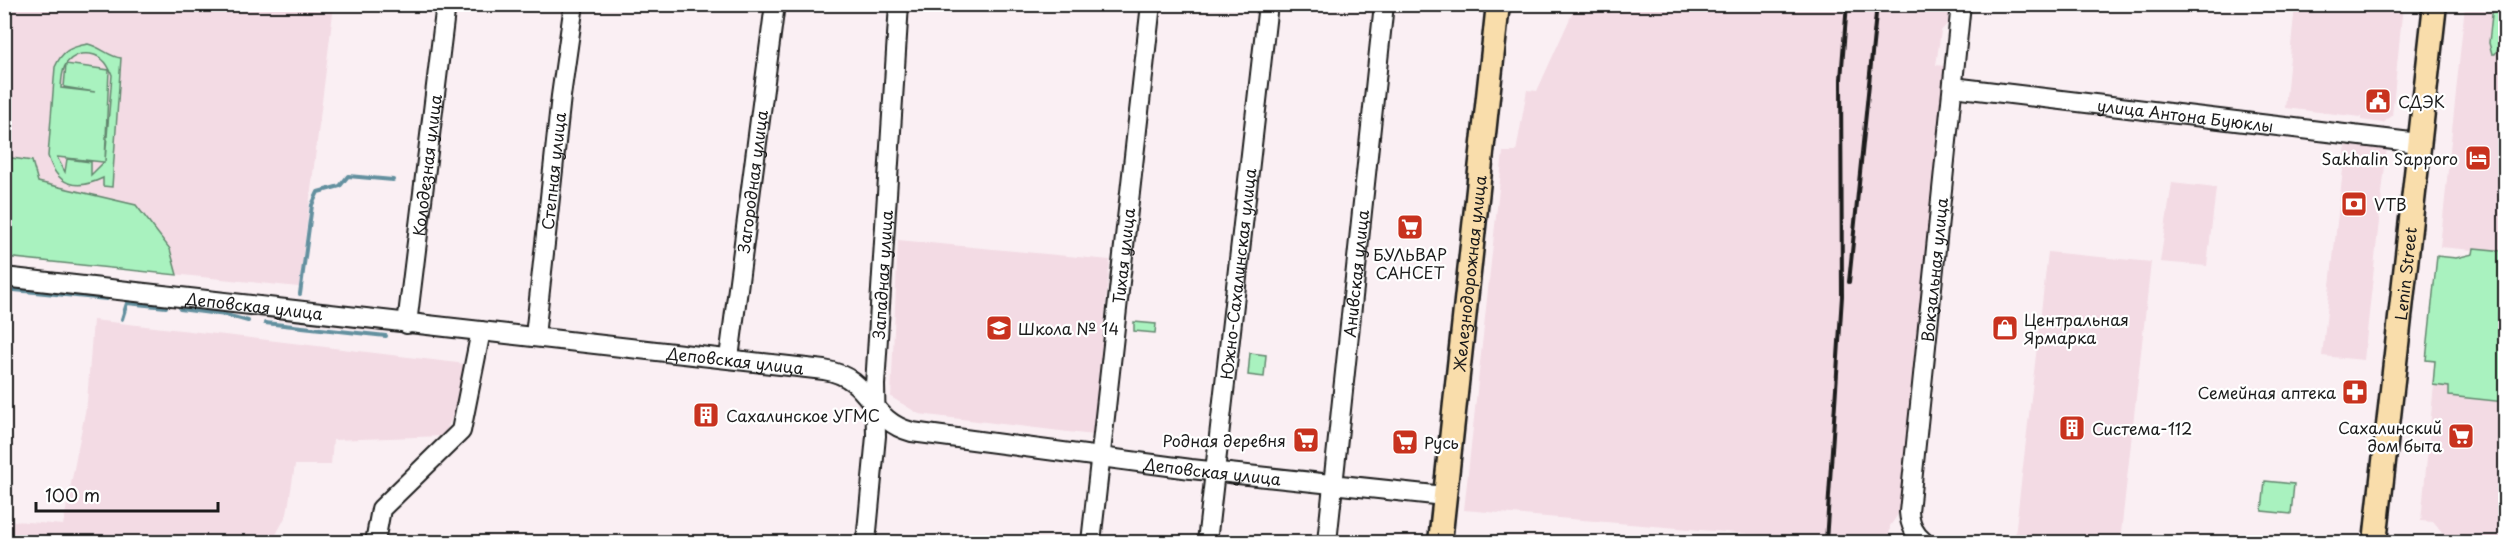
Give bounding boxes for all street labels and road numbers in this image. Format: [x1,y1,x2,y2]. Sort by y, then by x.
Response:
street label: улица Антона Буюклы [2096,92,2275,137]
street label: Колодезная улица [406,93,447,237]
street label: Загородная улица [731,108,773,255]
street label: Степная улица [535,111,571,231]
street label: Южно-Сахалинская улица [1214,167,1261,381]
street label: Железнодорожная улица [1446,174,1491,373]
street label: Вокзальная улица [1914,196,1953,343]
street label: Тихая улица [1106,207,1140,305]
street label: Анивская улица [1337,208,1374,339]
street label: Западная улица [866,210,898,340]
street label: Lenin Street [2388,225,2422,322]
street label: Деповская улица [184,286,324,325]
street label: Деповская улица [665,340,805,380]
street label: Деповская улица [1142,451,1282,491]

